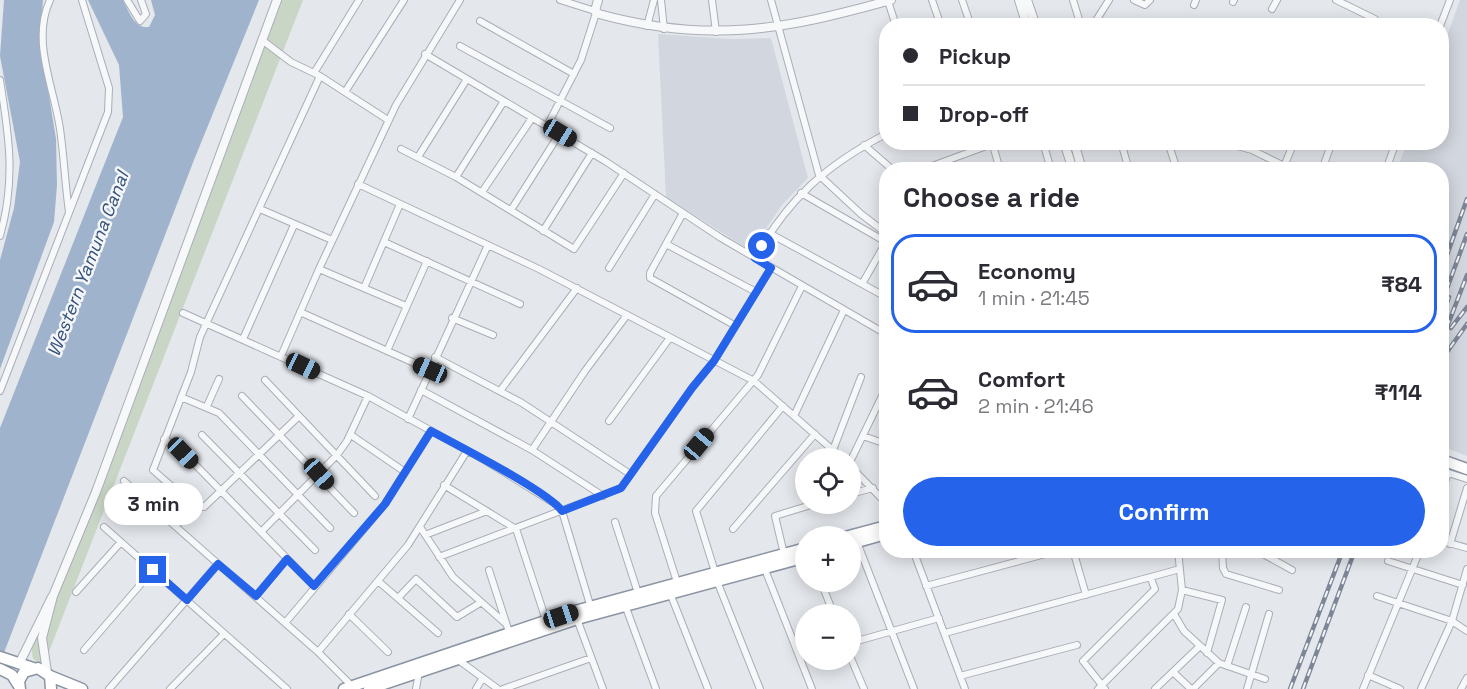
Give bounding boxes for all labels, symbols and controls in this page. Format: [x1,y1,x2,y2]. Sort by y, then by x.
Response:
text: Pickup [939,42,1011,70]
text: Drop-off [939,100,1029,128]
car [540,116,580,150]
water label: Western Yamuna Canal [42,166,134,360]
text: Choose a ride [903,180,1080,215]
route start [748,232,775,259]
icon: car [906,257,960,311]
text: Economy [978,257,1076,285]
text: ₹84 [1381,270,1422,298]
text: 1 min · 21:45 [978,285,1090,311]
car [283,350,323,382]
car [410,354,450,386]
icon: car [906,365,960,419]
text: Comfort [978,365,1066,393]
text: ₹114 [1374,378,1422,406]
text: 2 min · 21:46 [978,393,1094,419]
car [681,424,717,464]
car [164,434,202,472]
map controls [795,448,861,670]
button: locate [795,448,861,514]
car [300,455,338,493]
button: Confirm [903,477,1425,546]
callout: 3 min [104,483,202,525]
text: 3 min [128,491,179,517]
button: + [795,526,861,592]
route end [139,556,166,583]
car [541,602,581,630]
button: − [795,604,861,670]

